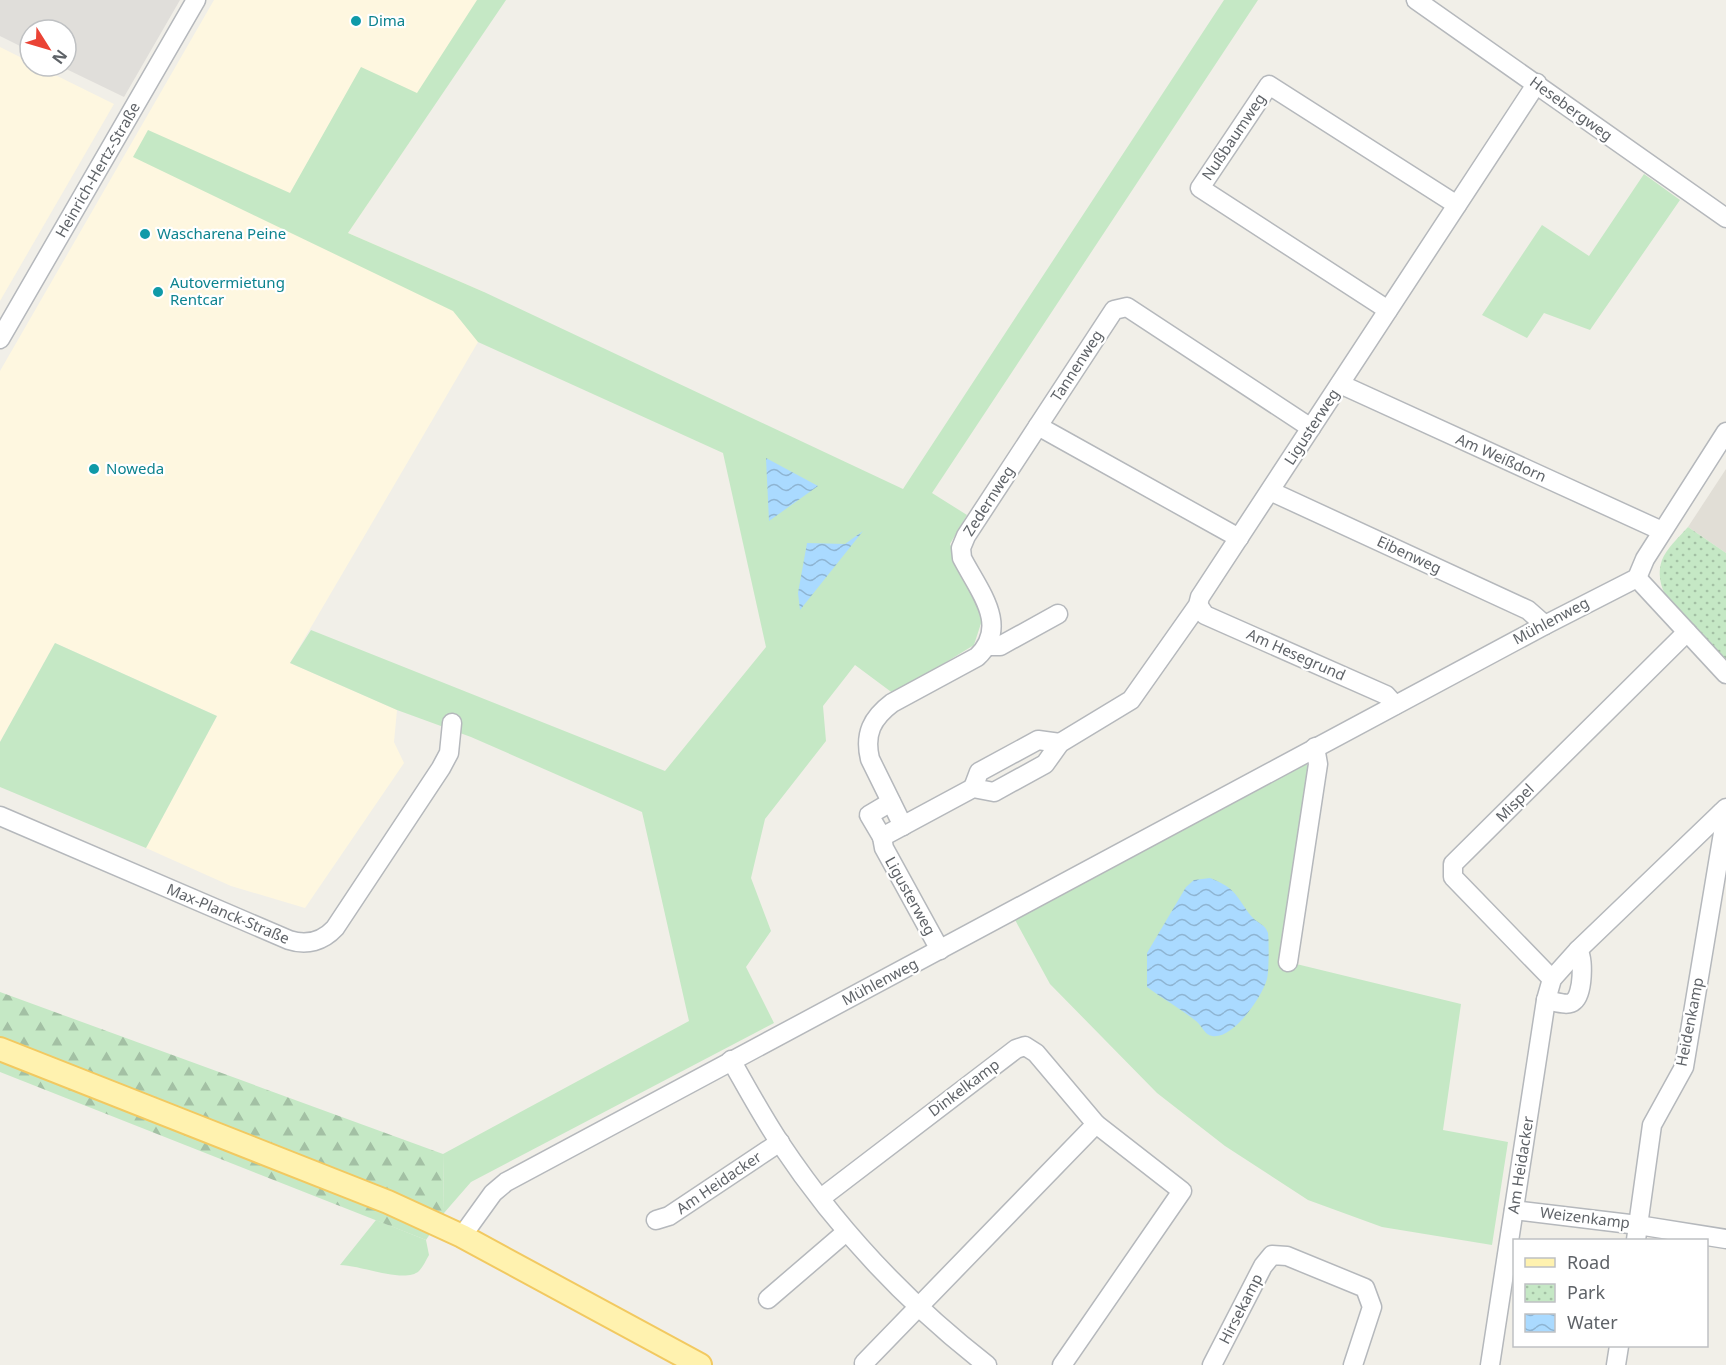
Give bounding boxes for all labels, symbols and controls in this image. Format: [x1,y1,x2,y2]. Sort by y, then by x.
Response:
place label: Dima [368,10,405,30]
marker: Dima [349,14,363,28]
north arrow [18,18,78,78]
text: N [47,45,73,69]
street label: Hesebergweg [1526,71,1617,145]
street label: Nußbaumweg [1197,89,1270,184]
street label: Heinrich-Hertz-Straße [50,98,144,241]
place label: Wascharena Peine [157,223,286,243]
marker: Wascharena Peine [138,227,152,241]
place label: Autovermietung Rentcar [170,272,285,309]
marker: Autovermietung Rentcar [151,285,165,299]
street label: Tannenweg [1046,326,1107,405]
street label: Ligusterweg [1279,385,1343,468]
street label: Am Weißdorn [1453,428,1550,486]
place label: Noweda [106,458,164,478]
marker: Noweda [87,462,101,476]
street label: Zedernweg [958,462,1018,539]
street label: Eibenweg [1374,531,1445,578]
street label: Mühlenweg [1509,592,1592,648]
street label: Am Hesegrund [1244,623,1349,685]
street label: Mispel [1491,779,1538,826]
street label: Ligusterweg [881,853,941,938]
street label: Max-Planck-Straße [164,878,293,948]
street label: Mühlenweg [838,953,921,1009]
street label: Heidenkamp [1671,976,1707,1068]
street label: Dinkelkamp [924,1054,1003,1120]
street label: Am Heidacker [1502,1115,1538,1215]
street label: Am Heidacker [672,1146,765,1218]
street label: Weizenkamp [1539,1202,1631,1232]
legend [1513,1239,1708,1347]
text: Road [1567,1250,1610,1274]
street label: Hirsekamp [1214,1270,1266,1347]
text: Park [1567,1280,1605,1304]
text: Water [1567,1310,1618,1334]

